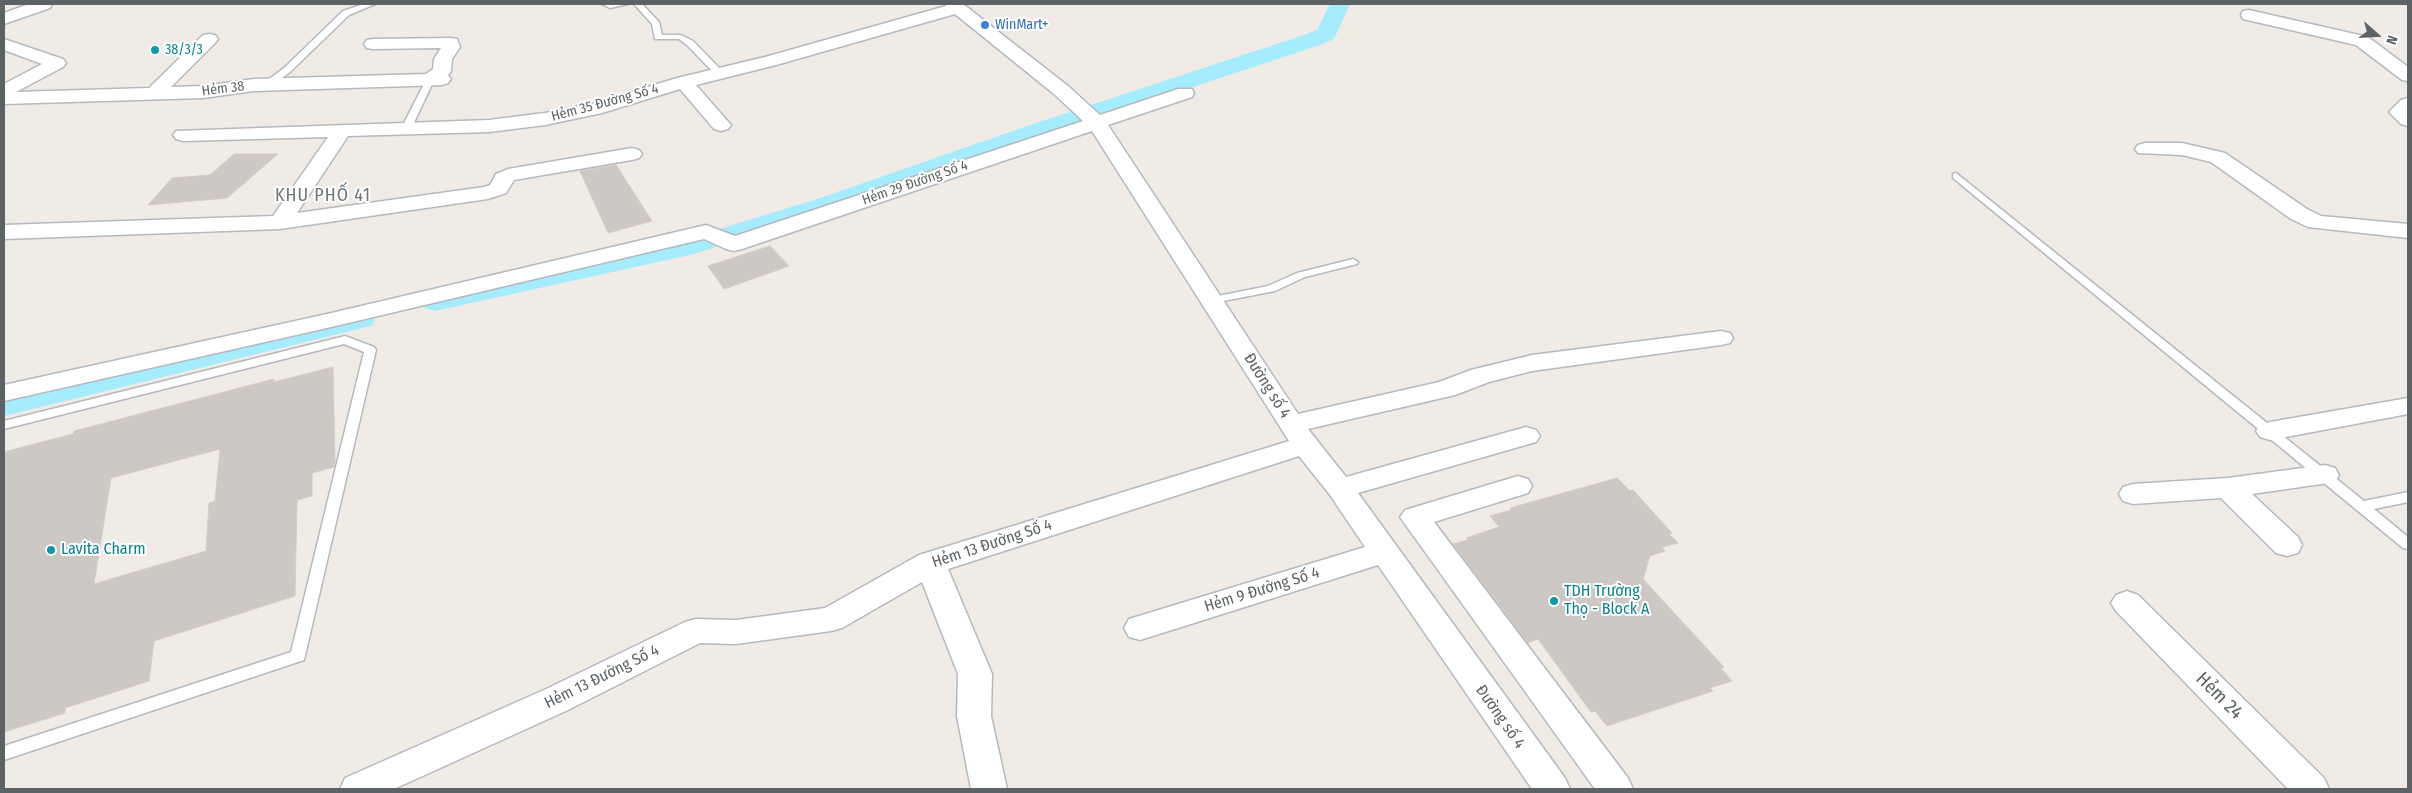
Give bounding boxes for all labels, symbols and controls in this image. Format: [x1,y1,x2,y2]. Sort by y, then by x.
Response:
north arrow [2352,10,2402,60]
place label: WinMart+ [995,17,1049,33]
marker: WinMart+ [979,19,991,31]
text: N [2382,33,2401,47]
place label: 38/3/3 [165,42,203,58]
marker: 38/3/3 [149,44,161,56]
street label: Hẻm 38 [201,78,245,100]
street label: Hẻm 35 Đường Số 4 [549,81,661,125]
street label: Hẻm 29 Đường Số 4 [860,157,970,209]
district label: KHU PHỐ 41 [274,185,372,207]
street label: Đường số 4 [1239,350,1295,422]
street label: Hẻm 13 Đường Số 4 [930,516,1054,572]
place label: Lavita Charm [61,540,146,560]
marker: Lavita Charm [45,544,57,556]
street label: Hẻm 9 Đường Số 4 [1202,563,1322,617]
place label: TDH Trường Thọ - Block A [1564,582,1649,620]
marker: TDH Trường Thọ - Block A [1548,595,1560,607]
street label: Hẻm 13 Đường Số 4 [542,641,662,713]
street label: Hẻm 24 [2191,668,2247,724]
street label: Đường số 4 [1471,682,1529,752]

